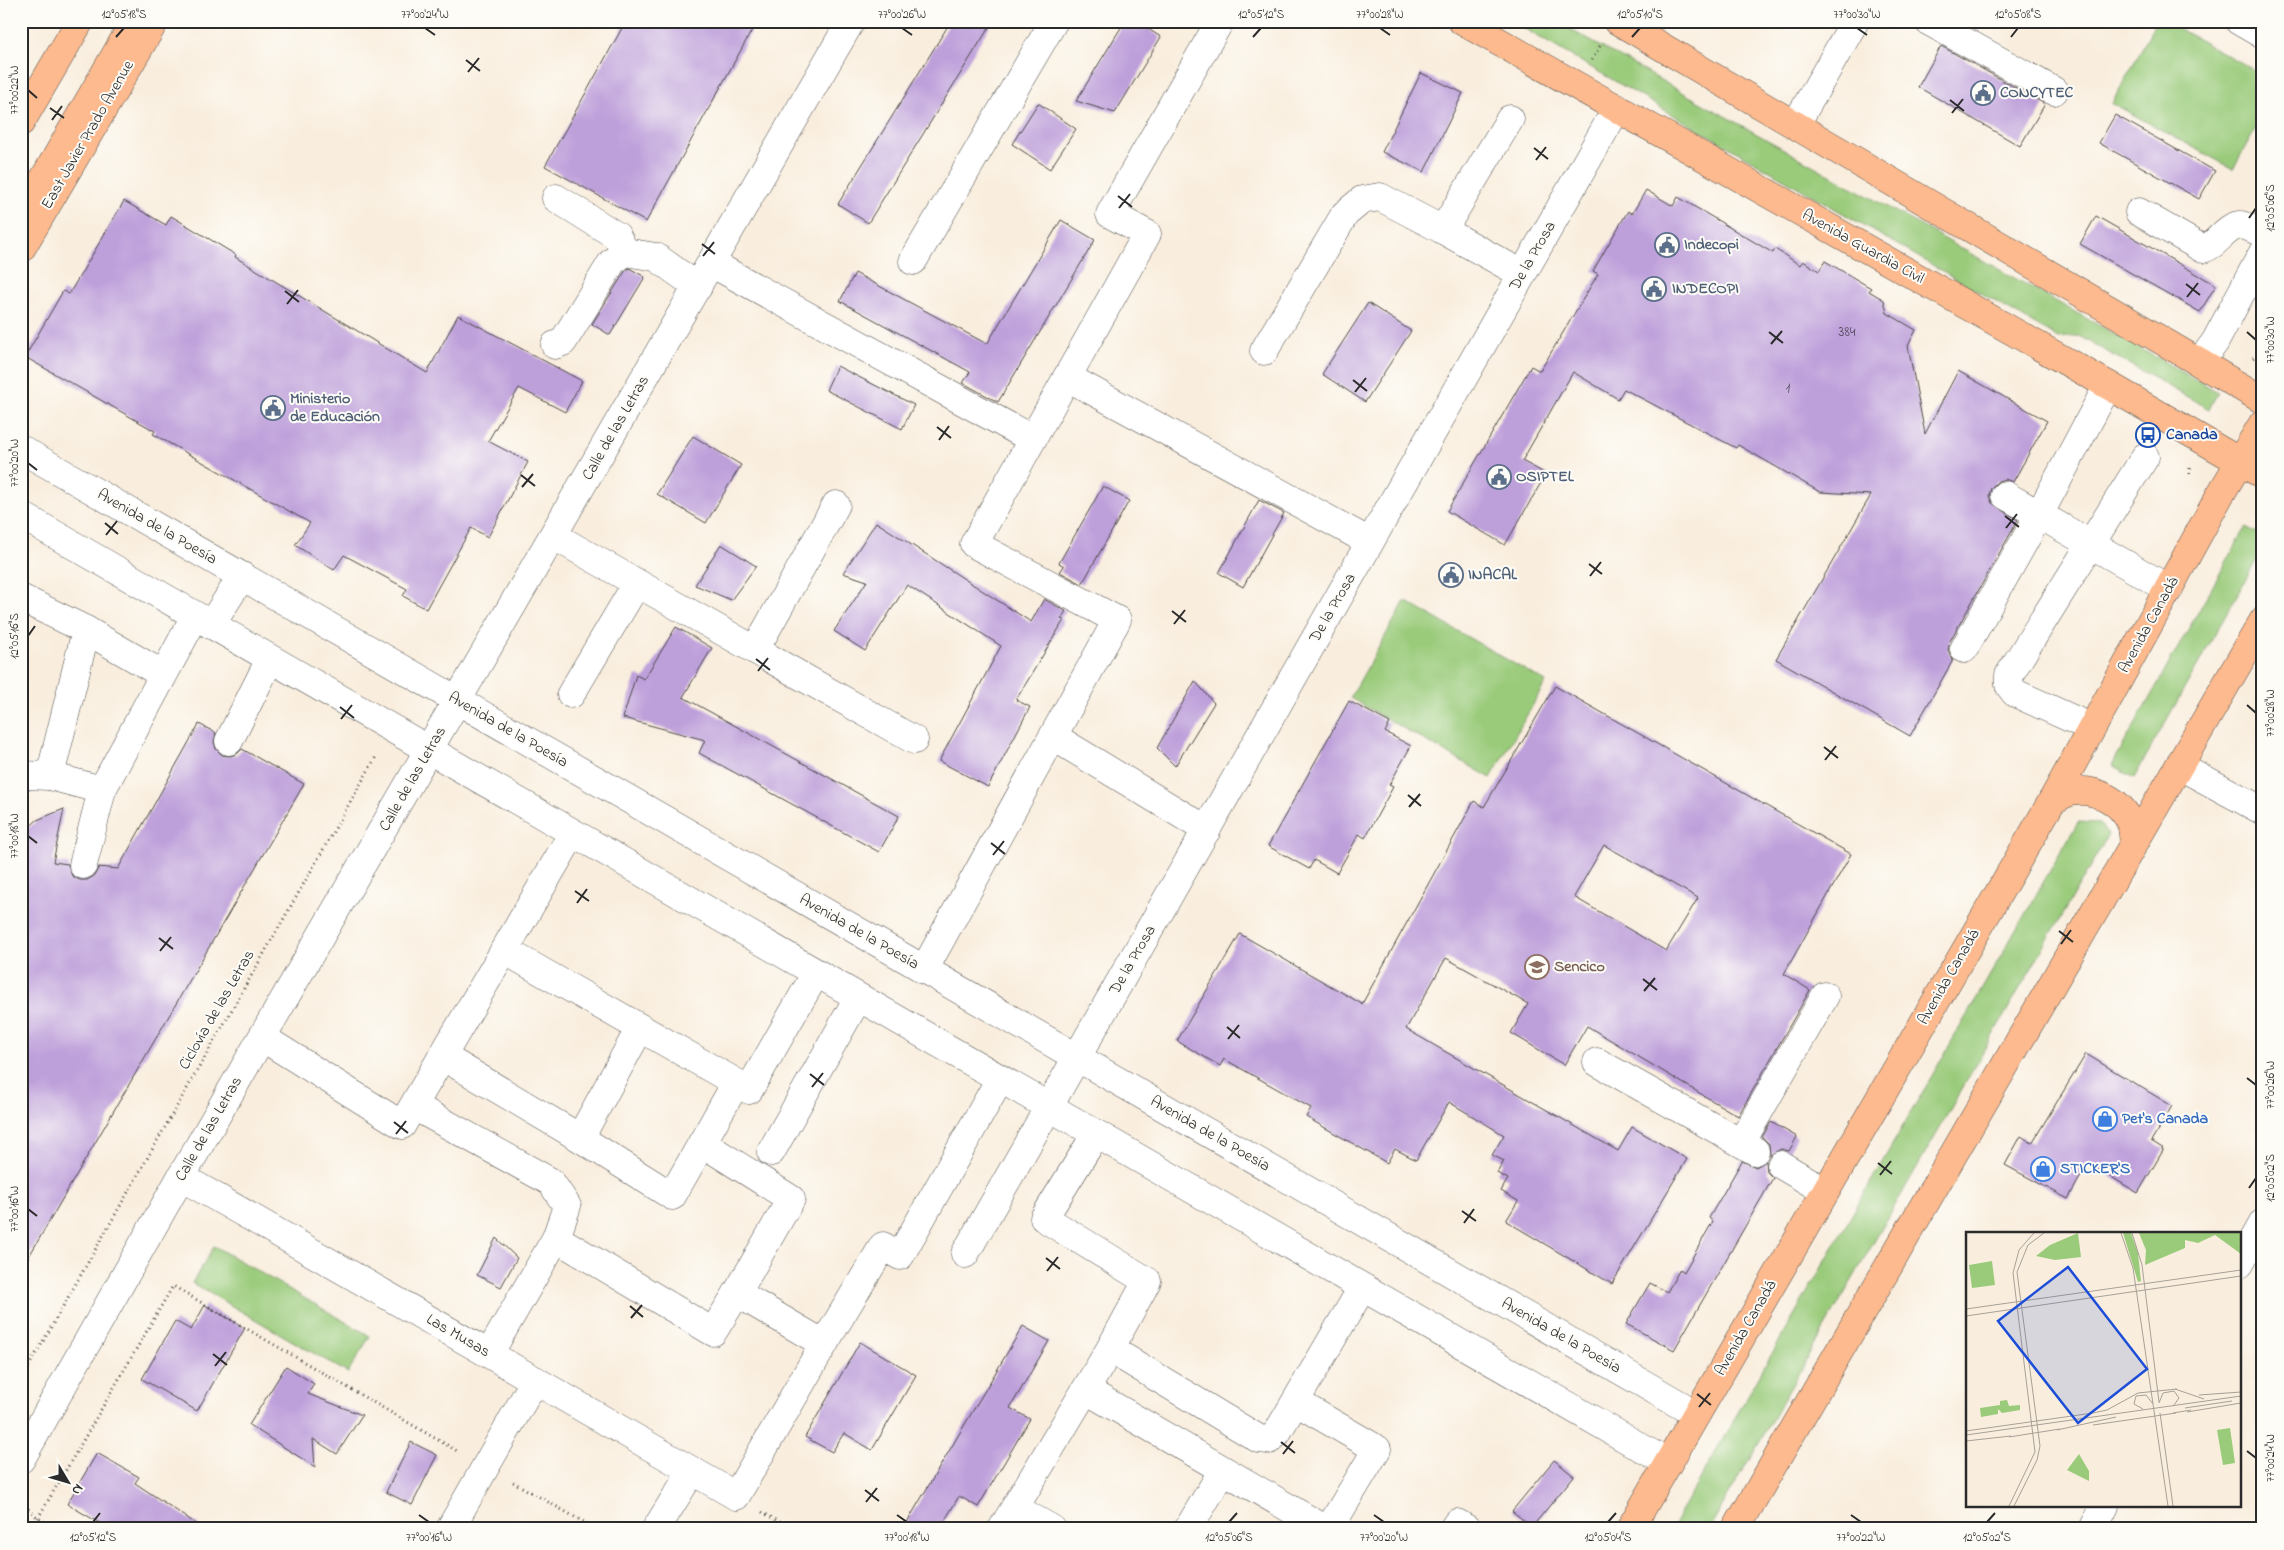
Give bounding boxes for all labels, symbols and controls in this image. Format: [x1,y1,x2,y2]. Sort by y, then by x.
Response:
text: 12°05'18"S [101,6,147,24]
text: 77°00'24"W [401,6,449,24]
text: 77°00'26"W [878,6,926,24]
text: 12°05'12"S [1238,6,1285,24]
text: 77°00'28"W [1356,6,1404,24]
text: 12°05'10"S [1617,6,1663,24]
text: 77°00'30"W [1834,6,1880,24]
text: 12°05'08"S [1995,6,2042,24]
street label: East Javier Prado Avenue [35,55,141,214]
text: 77°00'22"W [6,66,24,114]
public building icon: CONCYTEC [1970,80,1996,106]
place label: CONCYTEC [2000,81,2074,105]
text: 12°05'06"S [2262,184,2280,232]
street label: Avenida Guardia Civil [1797,203,1929,291]
street label: De la Prosa [1503,217,1563,296]
public building icon: Indecopi [1654,232,1680,258]
place label: Indecopi [1684,233,1739,257]
public building icon: INDECOPI [1641,276,1667,302]
place label: INDECOPI [1672,277,1739,301]
text: 77°00'30"W [2262,317,2280,363]
house number: 384 [1839,322,1856,343]
street label: Calle de las Letras [576,371,656,485]
house number: 1 [1786,378,1791,399]
place label: Ministerio de Educación [290,387,380,429]
public building icon: Ministerio de Educación [260,395,286,421]
bus stop icon: Canada [2135,422,2161,448]
place label: Canada [2166,423,2218,447]
text: 77°00'20"W [6,439,24,487]
public building icon: OSIPTEL [1486,464,1512,490]
place label: OSIPTEL [1516,465,1575,489]
street label: Avenida de la Poesía [93,483,221,571]
public building icon: INACAL [1438,562,1464,588]
place label: INACAL [1468,563,1518,587]
street label: De la Prosa [1303,569,1363,648]
street label: Avenida Canadá [2113,572,2185,678]
text: 12°05'16"S [6,613,24,659]
street label: Avenida de la Poesía [444,686,572,774]
text: 77°00'28"W [2262,689,2280,737]
street label: Calle de las Letras [373,722,453,836]
text: 77°00'18"W [6,813,24,859]
street label: Avenida de la Poesía [795,888,923,976]
street label: De la Prosa [1103,921,1163,1000]
street label: Avenida Canadá [1912,925,1986,1029]
street label: Ciclovía de las Letras [173,945,261,1075]
school or university icon: Sencico [1524,954,1550,980]
place label: Sencico [1554,955,1605,979]
text: 77°00'26"W [2262,1061,2280,1109]
street label: Calle de las Letras [169,1072,249,1186]
street label: Avenida de la Poesía [1146,1090,1274,1178]
shop icon: Pet's Canada [2092,1106,2118,1132]
place label: Pet's Canada [2122,1107,2209,1131]
text: 12°05'02"S [2262,1154,2280,1202]
shop icon: STICKER'S [2030,1156,2056,1182]
place label: STICKER'S [2060,1157,2130,1181]
text: 77°00'16"W [6,1186,24,1232]
inset map [1966,1232,2242,1508]
street label: Avenida Canadá [1709,1276,1783,1380]
street label: Avenida de la Poesía [1497,1292,1625,1380]
street label: Las Musas [421,1308,495,1364]
text: 77°00'24"W [2262,1434,2280,1482]
north arrow [42,1458,92,1508]
text: N [66,1479,88,1499]
text: 12°05'12"S [70,1529,117,1547]
text: 77°00'16"W [406,1529,452,1547]
text: 77°00'18"W [884,1529,930,1547]
text: 12°05'06"S [1205,1529,1253,1547]
text: 77°00'20"W [1360,1529,1408,1547]
text: 12°05'04"S [1585,1529,1632,1547]
text: 77°00'22"W [1837,1529,1885,1547]
text: 12°05'02"S [1963,1529,2011,1547]

